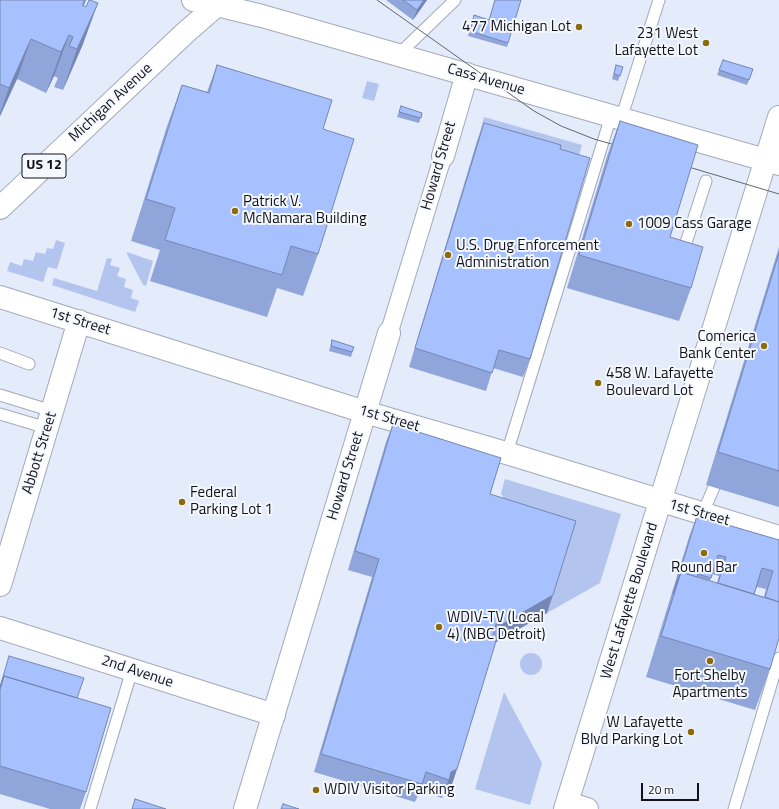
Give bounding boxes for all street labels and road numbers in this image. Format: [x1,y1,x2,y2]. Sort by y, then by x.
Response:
street label: Michigan Avenue [66,60,156,146]
street label: Cass Avenue [445,60,527,100]
street label: Howard Street [418,119,460,213]
road number: US 12 [22,154,66,178]
street label: 1st Street [47,304,113,340]
street label: 1st Street [356,402,422,436]
street label: Abbott Street [19,410,61,496]
street label: Howard Street [324,430,368,522]
street label: 1st Street [666,496,732,530]
street label: West Lafayette Boulevard [598,521,662,681]
street label: 2nd Avenue [99,652,175,692]

